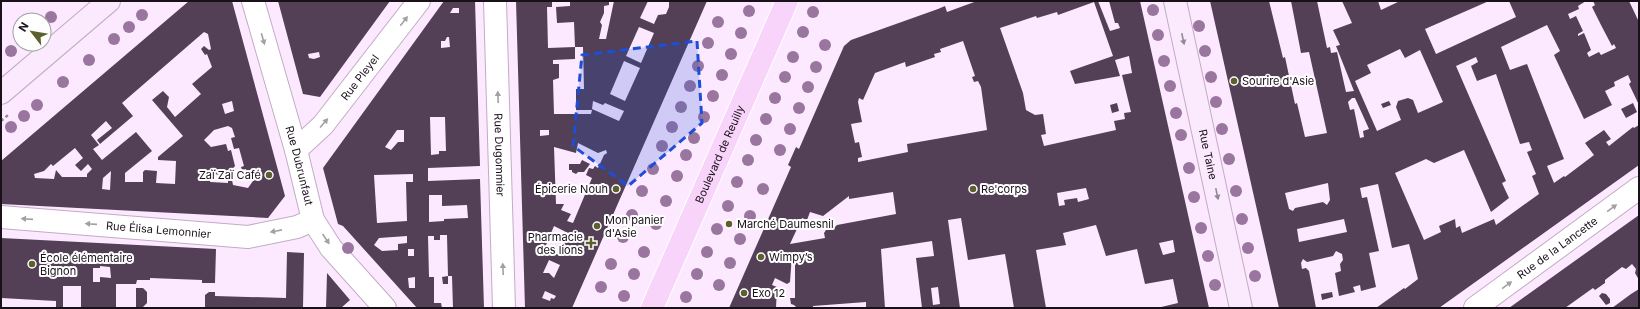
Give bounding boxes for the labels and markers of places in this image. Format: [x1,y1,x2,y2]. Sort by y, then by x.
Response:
place label: Sourire d'Asie [1242,74,1314,88]
marker: Sourire d'Asie [1229,76,1239,86]
place label: Zaï Zaï Café [199,168,261,182]
marker: Zaï Zaï Café [264,170,274,180]
place label: Épicerie Nouh [535,182,608,196]
place label: Re'corps [981,182,1027,196]
marker: Épicerie Nouh [611,184,621,194]
marker: Re'corps [968,184,978,194]
place label: Mon panier d'Asie [605,213,664,240]
place label: Marché Daumesnil [737,217,834,231]
marker: Marché Daumesnil [724,219,734,229]
marker: Mon panier d'Asie [592,221,602,231]
place label: Pharmacie des lions [528,230,583,257]
marker: Pharmacie des lions [586,238,596,248]
place label: Wimpy’s [769,250,813,264]
place label: École élémentaire Bignon [40,251,133,278]
marker: Wimpy’s [756,252,766,262]
marker: École élémentaire Bignon [27,259,37,269]
place label: Exo 12 [752,286,785,300]
marker: Exo 12 [739,288,749,298]

